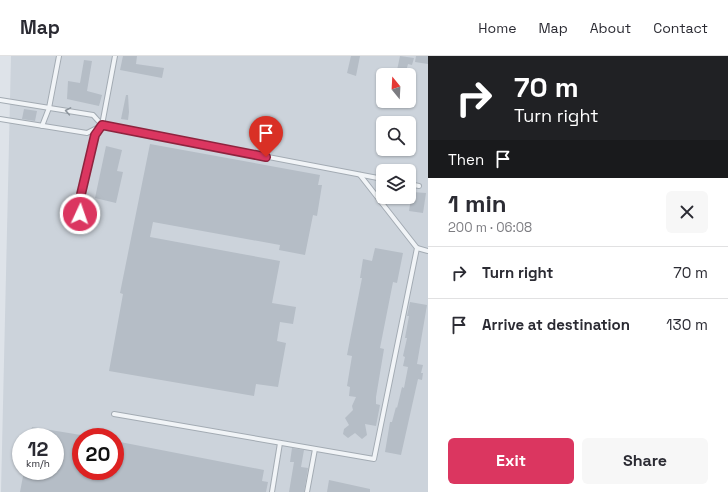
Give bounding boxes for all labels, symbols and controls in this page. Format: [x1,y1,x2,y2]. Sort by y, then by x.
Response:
text: Map [20,15,60,40]
text: Home [478,19,516,37]
text: Map [538,19,568,37]
text: About [590,19,631,37]
text: Contact [653,19,708,37]
north arrow [376,68,416,108]
map controls [376,68,416,204]
text: 70 m [514,69,579,105]
icon: right [448,72,500,124]
text: Turn right [514,104,598,127]
one-way arrow [65,107,71,116]
pin [249,116,283,157]
button: search [376,116,416,156]
icon: arrive [255,122,277,144]
icon: arrive [492,148,514,170]
text: Then [448,150,484,169]
button: layers [376,164,416,204]
text: 1 min [448,188,507,219]
button: close [666,191,708,233]
position arrow [59,193,101,235]
text: 200 m · 06:08 [448,219,532,236]
icon: right [448,262,470,284]
text: Turn right [482,263,553,282]
text: 70 m [673,263,708,282]
icon: arrive [448,314,470,336]
text: Arrive at destination [482,315,630,334]
text: 130 m [666,315,708,334]
speed limit sign: 20 [72,428,124,480]
text: 12 [28,436,48,462]
button: Exit [448,438,574,484]
button: Share [582,438,708,484]
text: km/h [26,457,50,470]

